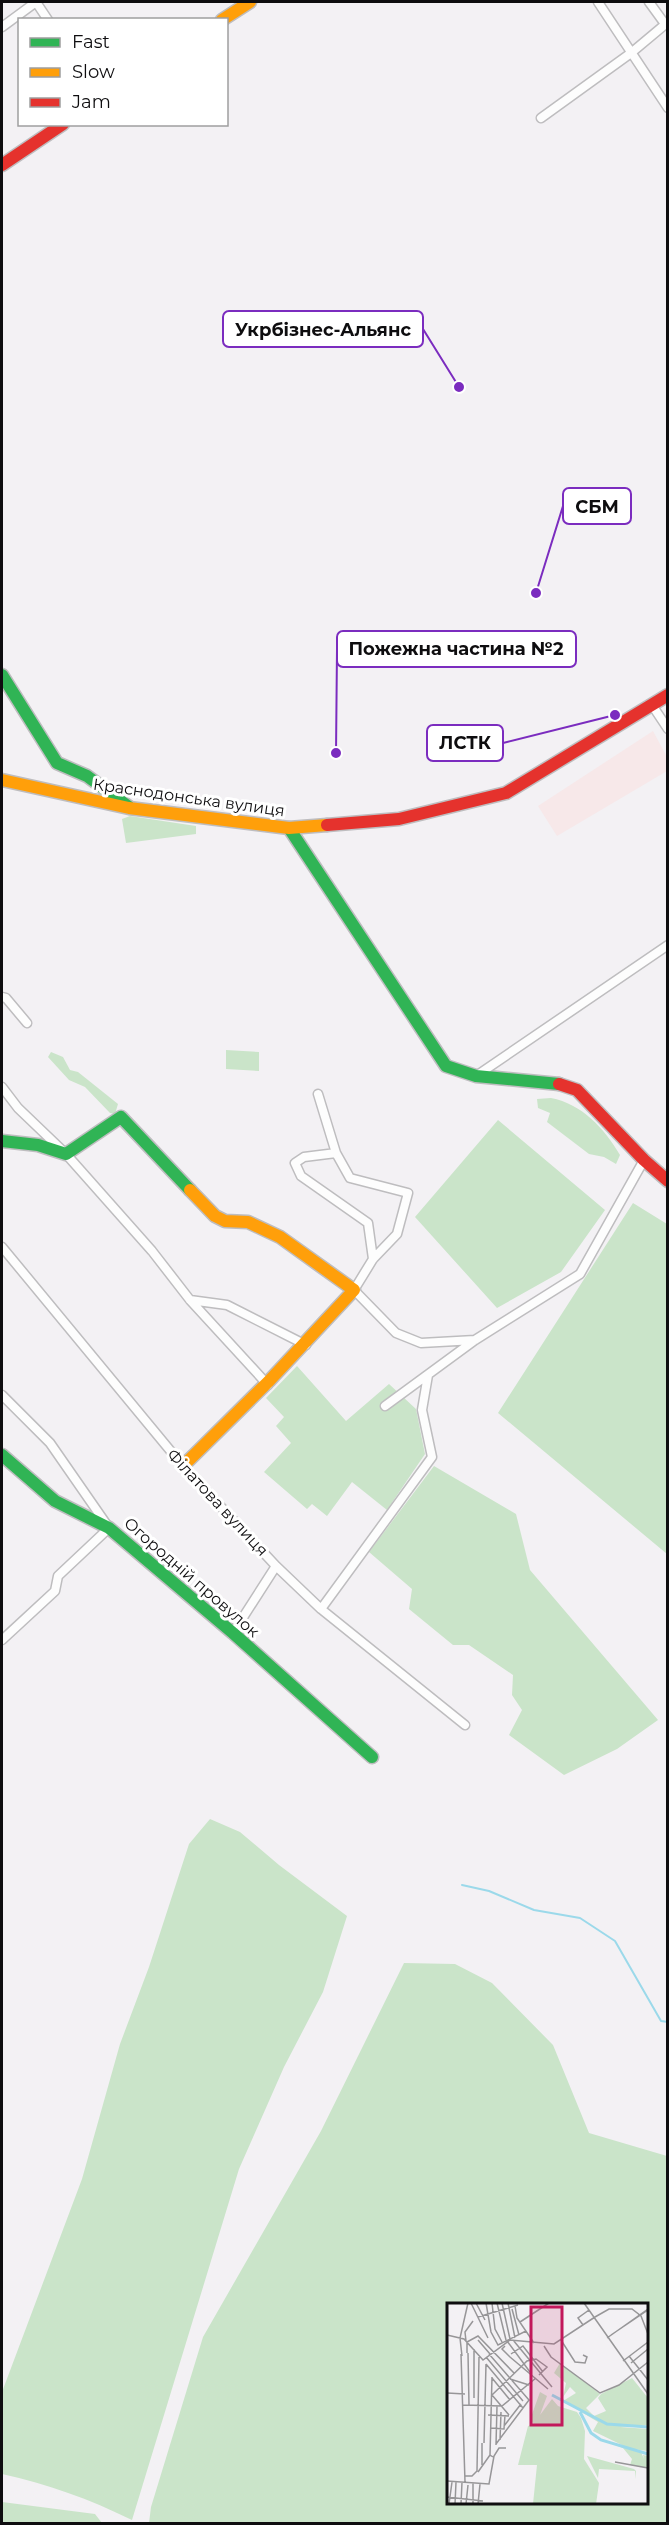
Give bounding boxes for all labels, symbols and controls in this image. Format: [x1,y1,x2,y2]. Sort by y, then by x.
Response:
legend [18,18,228,126]
text: Fast [72,31,110,53]
text: Slow [72,61,115,83]
text: Jam [71,91,111,113]
callout: Укрбiзнес-Альянс [223,311,423,347]
text: Укрбiзнес-Альянс [235,319,411,341]
callout: СБМ [563,488,631,524]
text: СБМ [575,496,619,518]
callout: Пожежна частина №2 [337,631,576,667]
text: Пожежна частина №2 [348,638,564,660]
callout: ЛСТК [427,725,503,761]
text: ЛСТК [439,732,492,754]
street label: Краснодонська вулиця [92,775,286,820]
street label: Філатова вулиця [163,1445,272,1560]
street label: Огородній провулок [120,1514,264,1642]
inset map [447,2303,648,2504]

